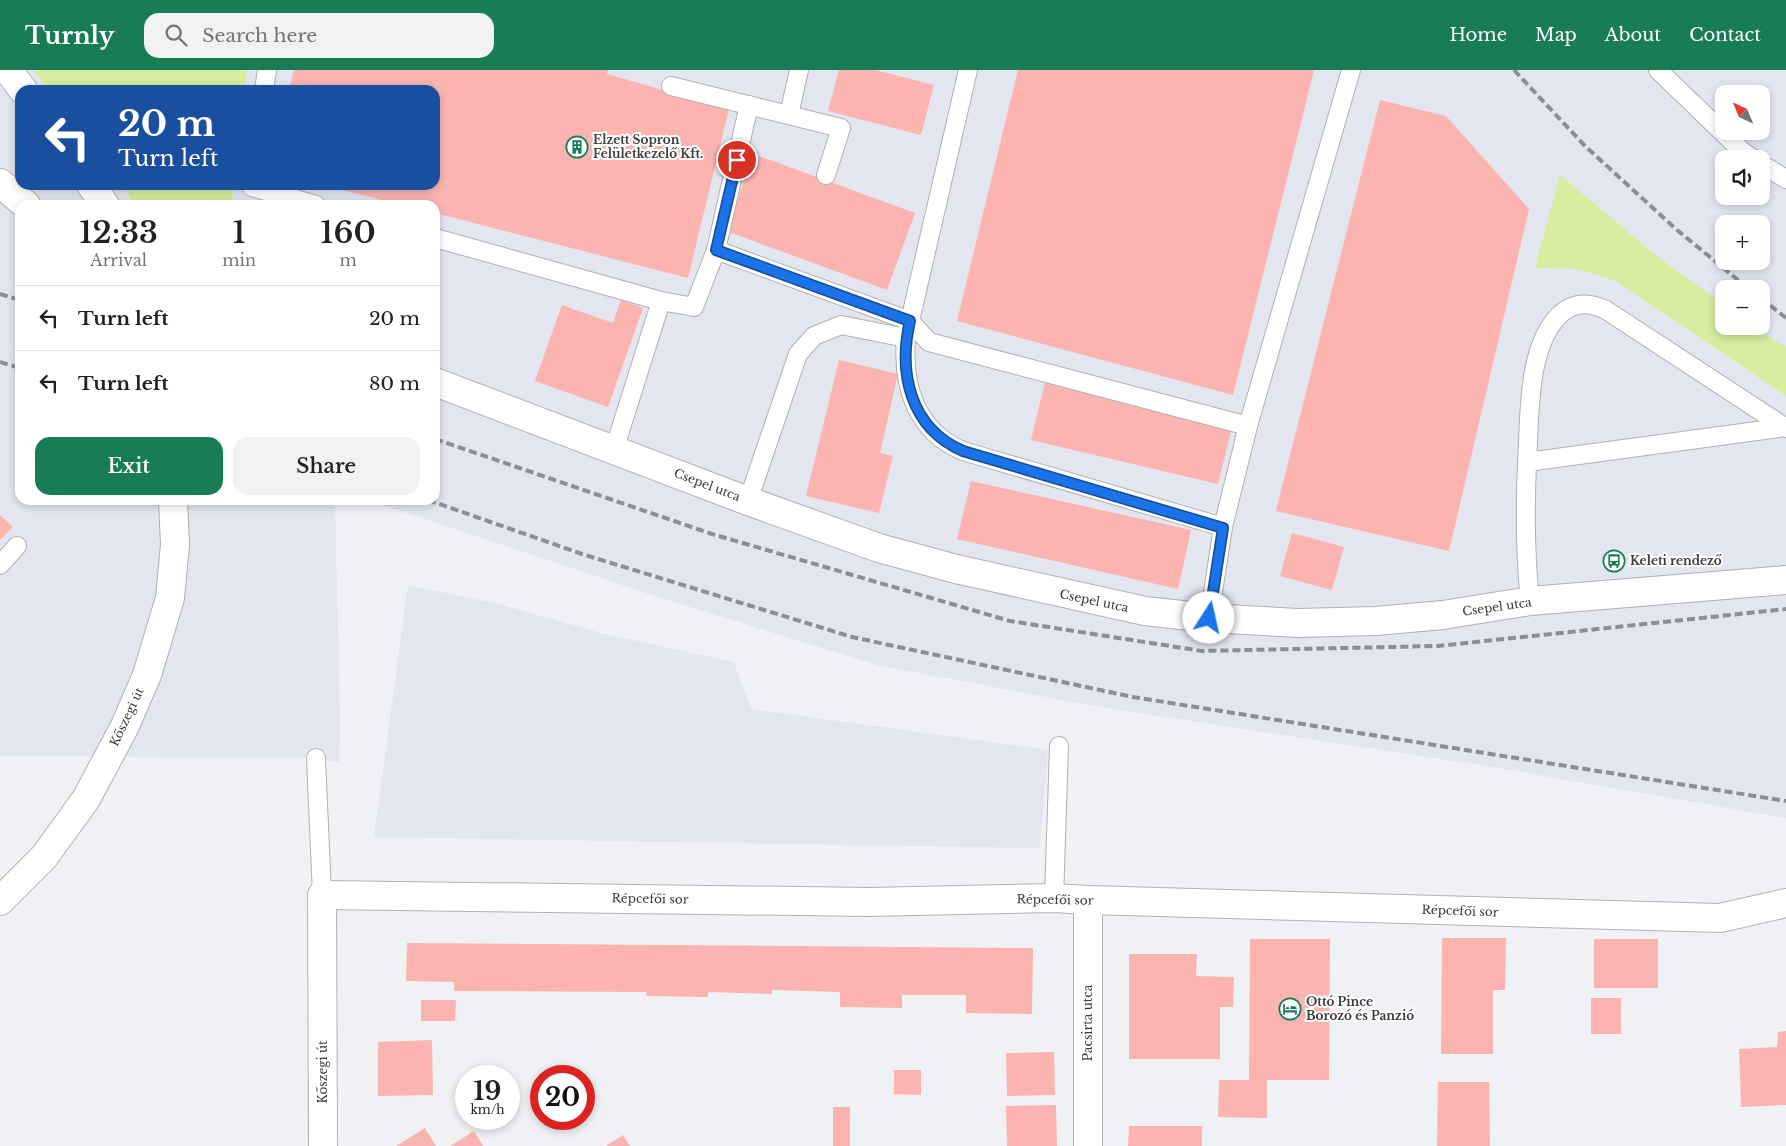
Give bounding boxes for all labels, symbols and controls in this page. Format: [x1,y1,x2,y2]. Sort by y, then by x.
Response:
search box [144,13,494,58]
text: Turnly [25,21,114,50]
icon: search [162,21,190,49]
text: Search here [202,24,317,47]
text: Home [1449,24,1507,46]
text: Map [1535,24,1577,46]
text: About [1605,24,1661,46]
text: Contact [1689,24,1761,46]
north arrow [1715,85,1770,140]
map controls [1715,85,1770,335]
text: 20 m [118,102,215,145]
icon: left [35,105,100,170]
place label: Elzett Sopron Felületkezelő Kft. [593,132,703,161]
building icon: Elzett Sopron Felületkezelő Kft. [565,135,589,159]
pin [716,139,758,181]
text: Turn left [118,145,218,172]
icon: arrive [723,146,751,174]
button: sound [1715,150,1770,205]
text: 12:33 [79,214,158,251]
text: 1 [233,214,246,251]
text: 160 [320,214,376,251]
button: + [1715,215,1770,270]
text: Arrival [90,250,147,270]
text: min [222,250,256,270]
text: m [339,250,357,270]
button: − [1715,280,1770,335]
icon: left [35,304,63,332]
text: Turn left [78,307,169,330]
text: 20 m [369,307,420,330]
icon: left [35,369,63,397]
text: Turn left [78,372,169,395]
text: 80 m [369,372,420,395]
button: Exit [35,437,223,495]
button: Share [233,437,420,495]
street label: Csepel utca [672,465,743,504]
bus stop icon: Keleti rendező [1602,549,1626,573]
place label: Keleti rendező [1630,553,1722,568]
street label: Csepel utca [1058,586,1130,615]
position arrow [1182,591,1234,643]
street label: Csepel utca [1461,594,1533,619]
street label: Kőszegi út [106,685,147,749]
street label: Répcefői sor [611,890,689,907]
street label: Répcefői sor [1016,891,1094,908]
street label: Répcefői sor [1421,902,1499,919]
street label: Pacsirta utca [1080,984,1095,1061]
place label: Ottó Pince Borozó és Panzió [1306,994,1414,1023]
hotel icon: Ottó Pince Borozó és Panzió [1278,997,1302,1021]
street label: Kőszegi út [315,1040,330,1104]
speed limit sign: 20 [530,1065,595,1130]
text: 19 [474,1076,501,1107]
text: km/h [470,1102,505,1117]

